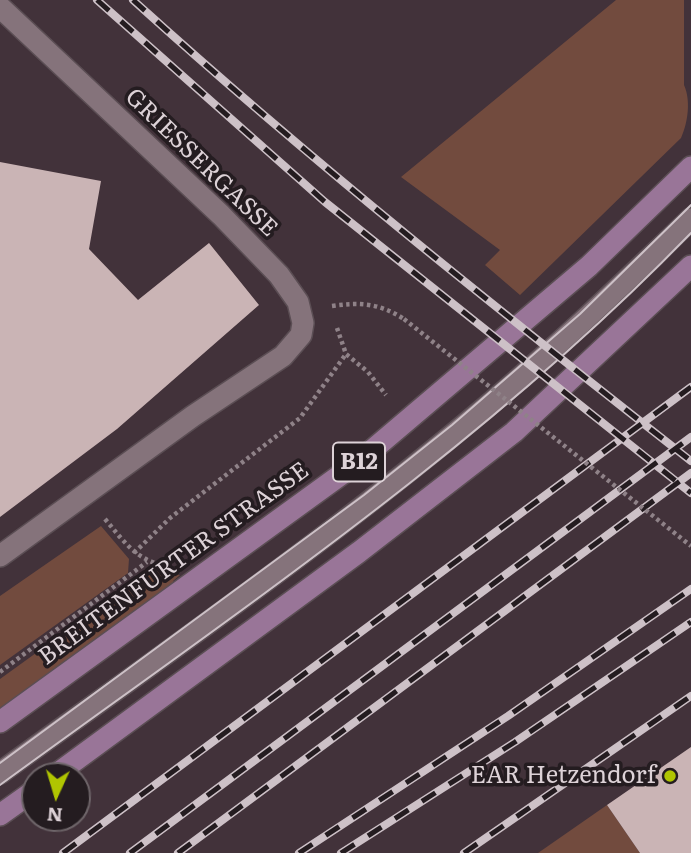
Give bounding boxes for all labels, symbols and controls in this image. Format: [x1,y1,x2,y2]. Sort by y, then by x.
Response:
street label: GRIESSERGASSE [119,83,283,243]
road number: B12 [333,442,385,482]
street label: BREITENFURTER STRASSE [33,456,315,672]
north arrow [21,762,91,832]
place label: EAR Hetzendorf [471,762,656,790]
marker: EAR Hetzendorf [662,768,678,784]
text: N [46,801,64,830]

